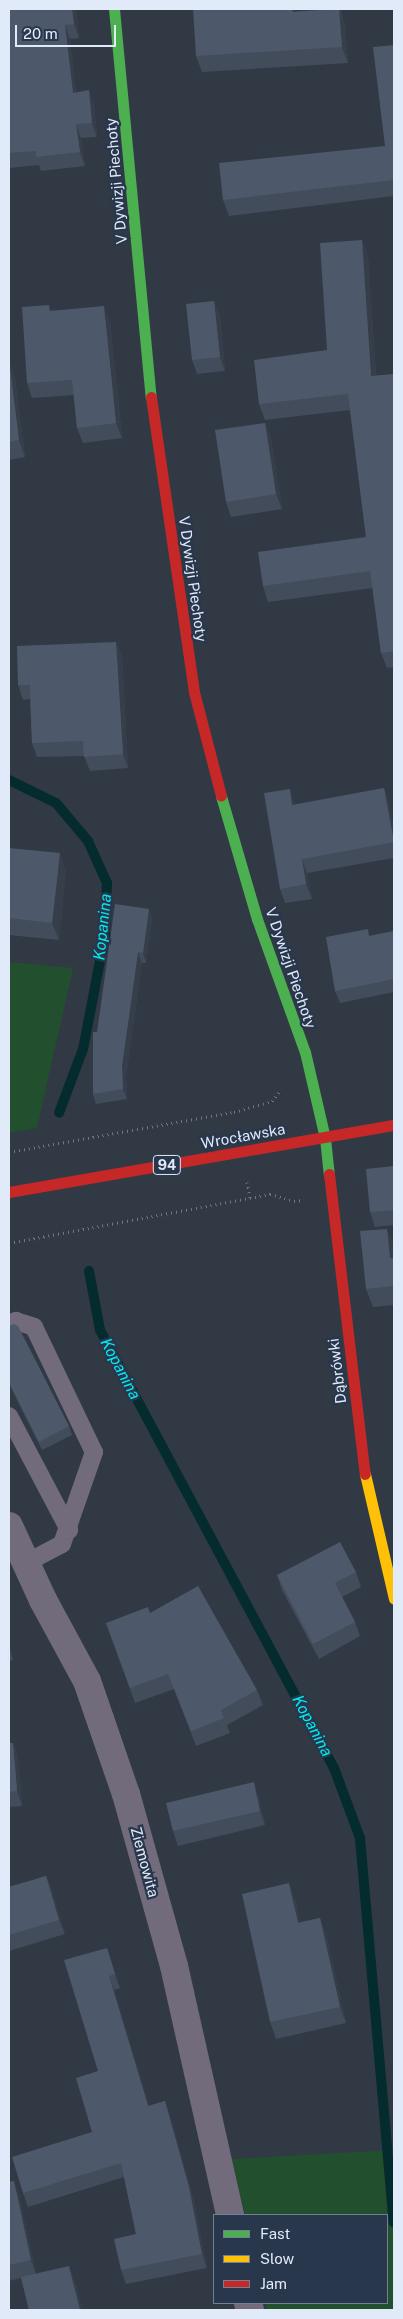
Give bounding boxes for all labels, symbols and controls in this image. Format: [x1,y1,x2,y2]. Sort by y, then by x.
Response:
scale bar [18,15,119,47]
text: 20 m [23,25,58,42]
street label: V Dywizji Piechoty [102,117,130,245]
street label: V Dywizji Piechoty [175,515,211,643]
water label: Kopanina [90,893,116,961]
street label: V Dywizji Piechoty [262,905,320,1031]
street label: Wrocławska [199,1120,287,1152]
road number: 94 [152,1154,182,1176]
water label: Kopanina [96,1335,144,1403]
street label: Dąbrówki [324,1337,350,1405]
water label: Kopanina [288,1692,336,1760]
street label: Ziemowita [127,1825,163,1899]
legend [213,2214,388,2304]
text: Fast [260,2225,290,2242]
text: Slow [260,2250,294,2267]
text: Jam [260,2275,287,2292]

